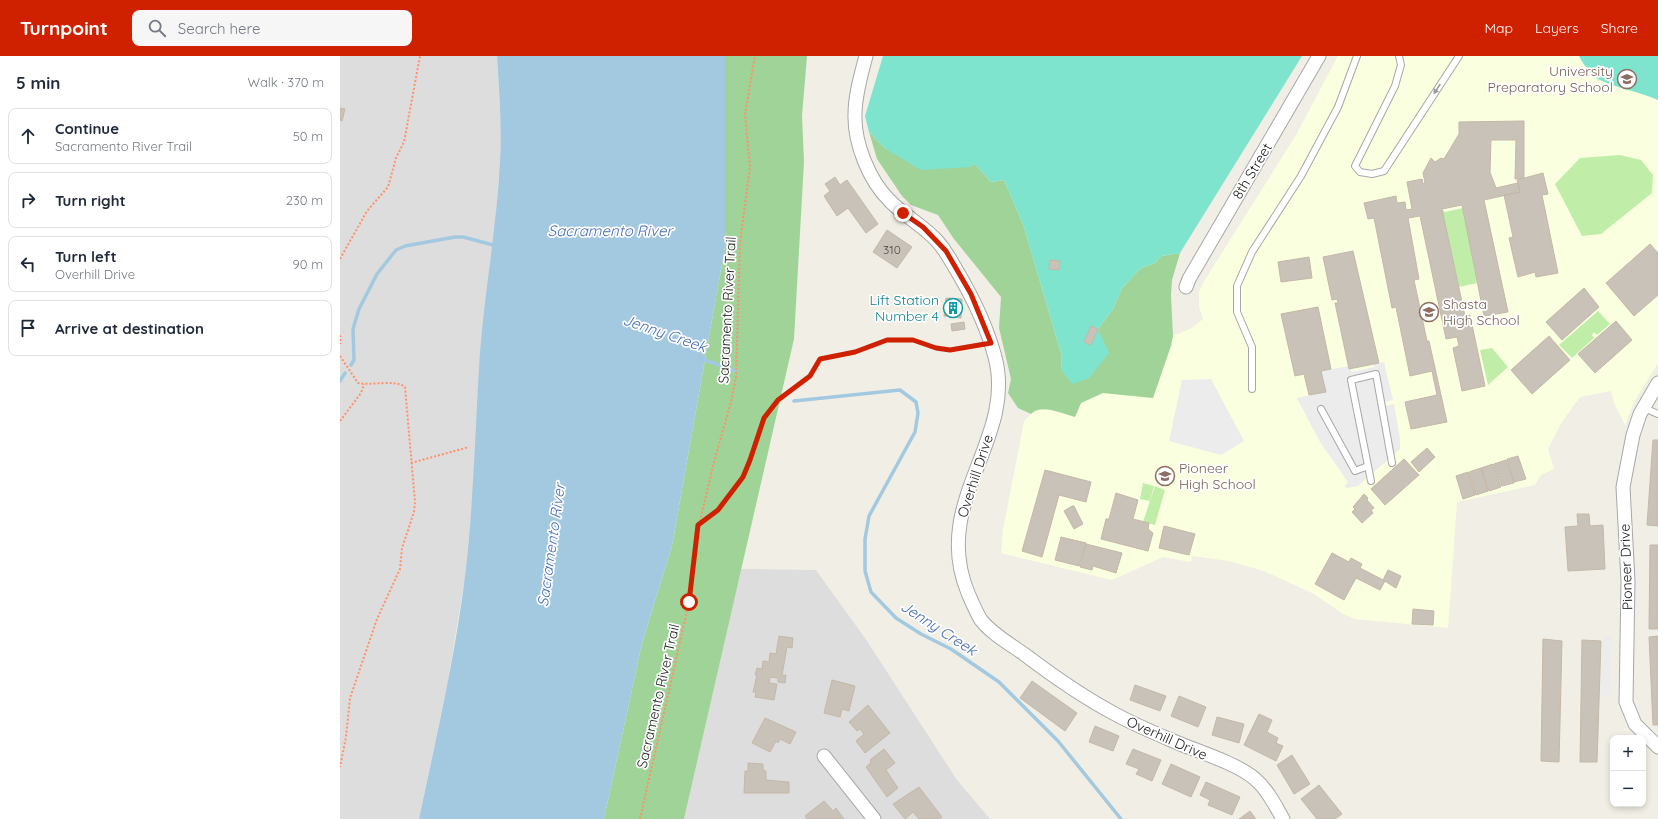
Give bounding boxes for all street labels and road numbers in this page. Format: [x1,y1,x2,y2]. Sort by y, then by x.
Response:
street label: 8th Street [1228,139,1276,202]
street label: Sacramento River Trail [714,236,740,384]
street label: Overhill Drive [953,432,997,520]
street label: Pioneer Drive [1615,523,1637,611]
street label: Sacramento River Trail [633,622,683,770]
street label: Overhill Drive [1124,712,1210,764]

